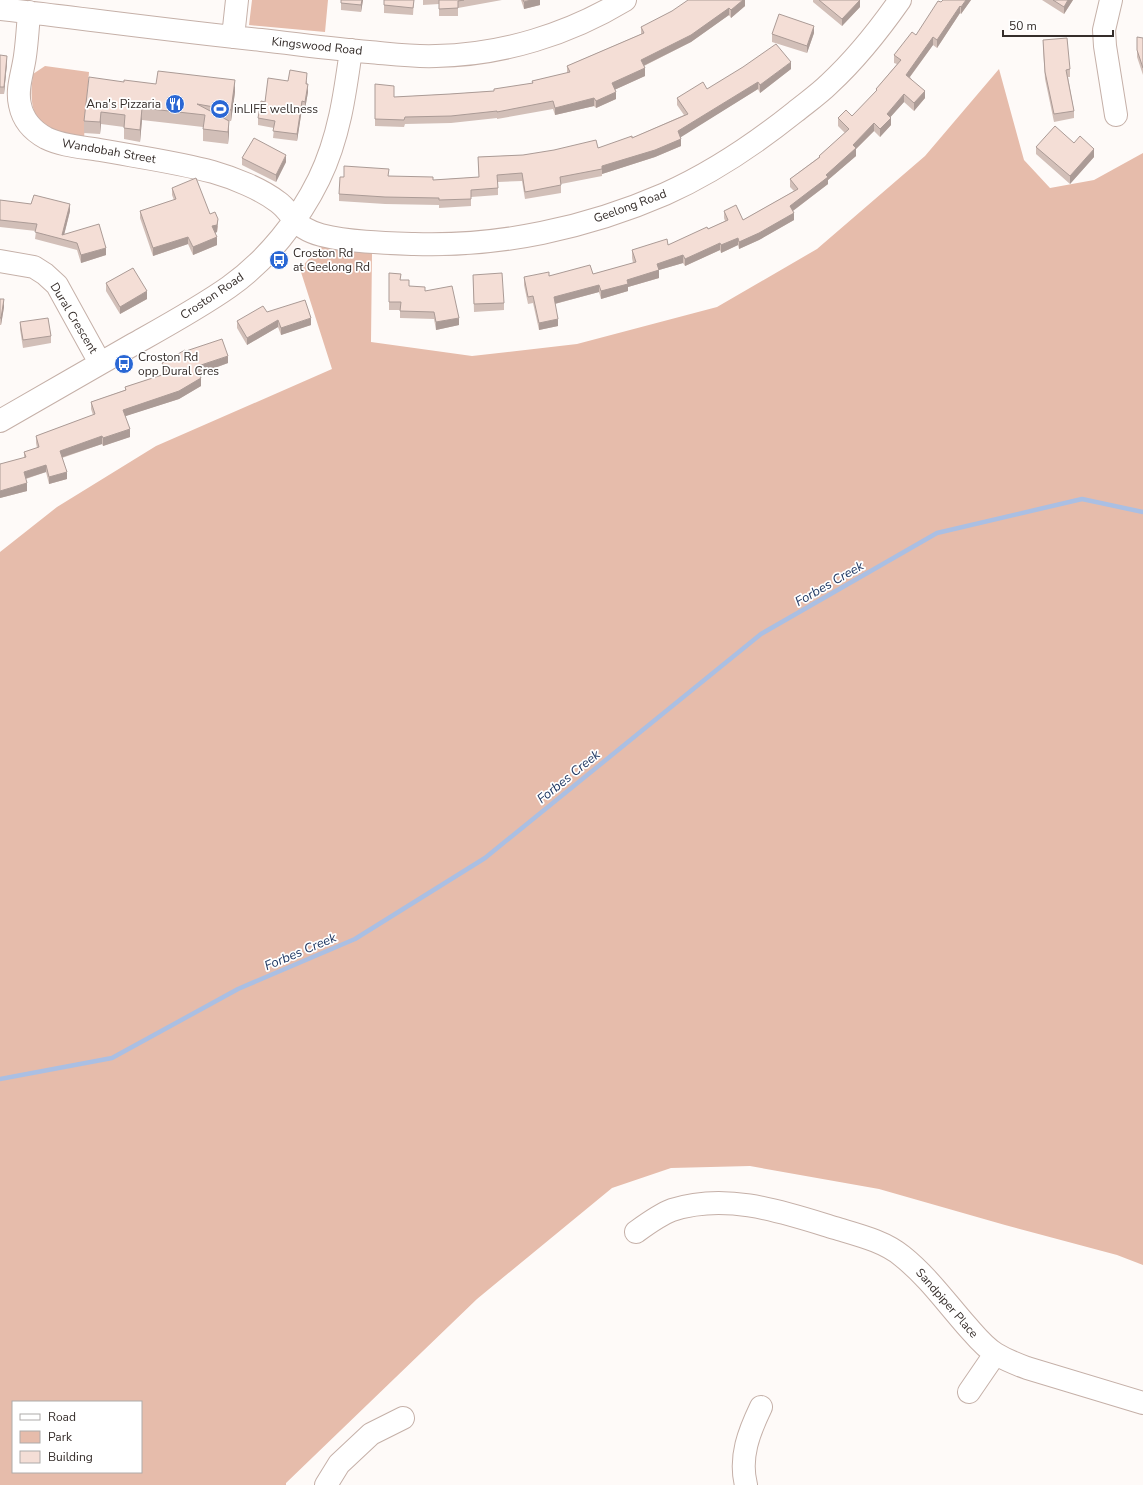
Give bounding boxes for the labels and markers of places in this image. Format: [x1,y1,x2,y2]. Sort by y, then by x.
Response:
restaurant icon: Ana's Pizzaria [164,93,186,115]
place label: Ana's Pizzaria [86,96,161,112]
sports icon: inLIFE wellness [209,98,231,120]
place label: inLIFE wellness [234,101,318,117]
place label: Croston Rd at Geelong Rd [293,245,370,275]
bus stop icon: Croston Rd at Geelong Rd [268,249,290,271]
place label: Croston Rd opp Dural Cres [138,349,219,379]
bus stop icon: Croston Rd opp Dural Cres [113,353,135,375]

